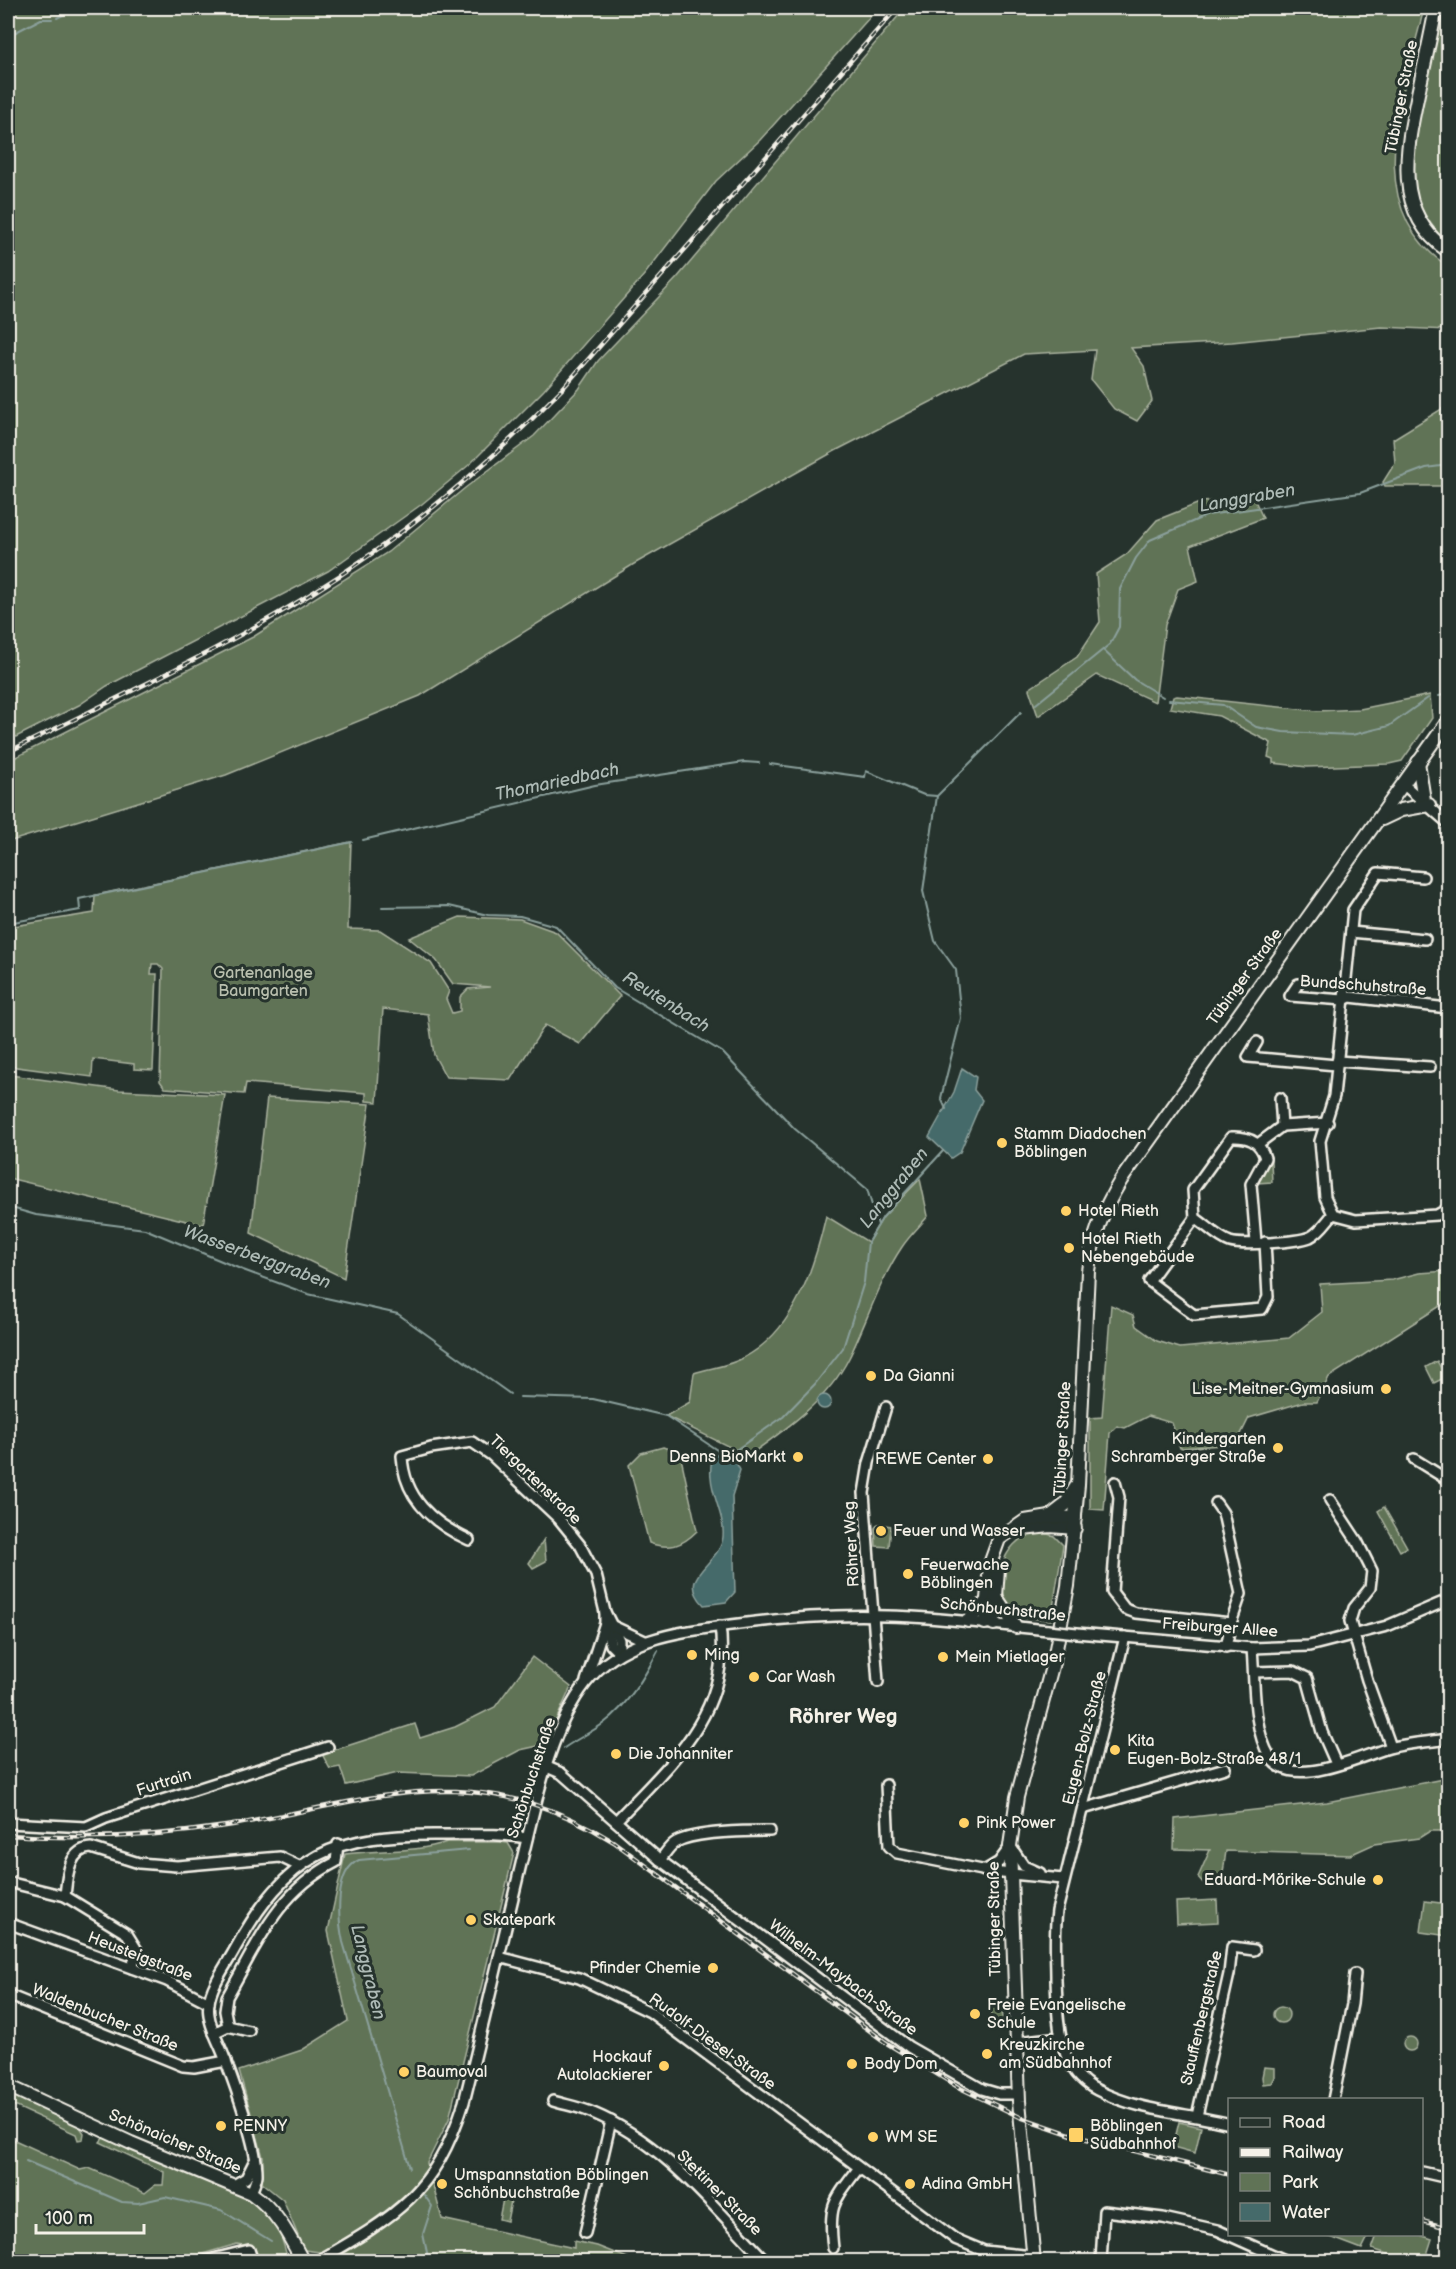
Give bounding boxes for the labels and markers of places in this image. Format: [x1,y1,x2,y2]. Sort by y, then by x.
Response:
place label: Stamm Diadochen Böblingen [1014,1125,1147,1162]
marker: Stamm Diadochen Böblingen [995,1136,1009,1150]
place label: Hotel Rieth [1078,1202,1159,1221]
marker: Hotel Rieth [1059,1204,1073,1218]
place label: Hotel Rieth Nebengebäude [1081,1230,1195,1267]
marker: Hotel Rieth Nebengebäude [1062,1241,1076,1255]
place label: Da Gianni [883,1367,954,1386]
marker: Da Gianni [864,1369,878,1383]
place label: Lise-Meitner-Gymnasium [1192,1380,1374,1399]
marker: Lise-Meitner-Gymnasium [1379,1382,1393,1396]
place label: Kindergarten Schramberger Straße [1111,1430,1267,1467]
marker: Kindergarten Schramberger Straße [1271,1441,1285,1455]
place label: Denns BioMarkt [669,1448,786,1467]
marker: Denns BioMarkt [791,1450,805,1464]
place label: REWE Center [875,1450,976,1469]
marker: REWE Center [981,1452,995,1466]
place label: Feuer und Wasser [893,1522,1025,1541]
marker: Feuer und Wasser [874,1524,888,1538]
place label: Feuerwache Böblingen [920,1556,1010,1593]
marker: Feuerwache Böblingen [901,1567,915,1581]
place label: Ming [704,1646,740,1665]
marker: Ming [685,1648,699,1662]
place label: Mein Mietlager [955,1648,1065,1667]
marker: Mein Mietlager [936,1650,950,1664]
place label: Car Wash [766,1668,836,1687]
marker: Car Wash [747,1670,761,1684]
place label: Kita Eugen-Bolz-Straße 48/1 [1127,1732,1301,1769]
marker: Kita Eugen-Bolz-Straße 48/1 [1108,1743,1122,1757]
place label: Die Johanniter [628,1745,733,1764]
marker: Die Johanniter [609,1747,623,1761]
place label: Pink Power [976,1814,1056,1833]
marker: Pink Power [957,1816,971,1830]
place label: Eduard-Mörike-Schule [1204,1871,1367,1890]
marker: Eduard-Mörike-Schule [1371,1873,1385,1887]
place label: Skatepark [483,1911,555,1930]
marker: Skatepark [464,1913,478,1927]
place label: Pfinder Chemie [589,1959,702,1978]
marker: Pfinder Chemie [706,1961,720,1975]
place label: Freie Evangelische Schule [987,1996,1127,2033]
marker: Freie Evangelische Schule [968,2007,982,2021]
place label: Kreuzkirche am Südbahnhof [999,2036,1112,2073]
marker: Kreuzkirche am Südbahnhof [980,2047,994,2061]
place label: Hockauf Autolackierer [557,2048,652,2085]
place label: Body Dom [864,2055,938,2074]
marker: Body Dom [845,2057,859,2071]
marker: Hockauf Autolackierer [657,2059,671,2073]
place label: Baumoval [416,2063,487,2082]
marker: Baumoval [397,2065,411,2079]
place label: PENNY [233,2117,288,2136]
place label: Böblingen Südbahnhof [1090,2117,1177,2154]
marker: PENNY [214,2119,228,2133]
marker: Böblingen Südbahnhof [1067,2126,1085,2144]
place label: WM SE [885,2128,938,2147]
marker: WM SE [866,2130,880,2144]
place label: Umspannstation Böblingen Schönbuchstraße [454,2166,649,2203]
place label: Adina GmbH [922,2175,1013,2194]
marker: Umspannstation Böblingen Schönbuchstraße [435,2177,449,2191]
marker: Adina GmbH [903,2177,917,2191]

